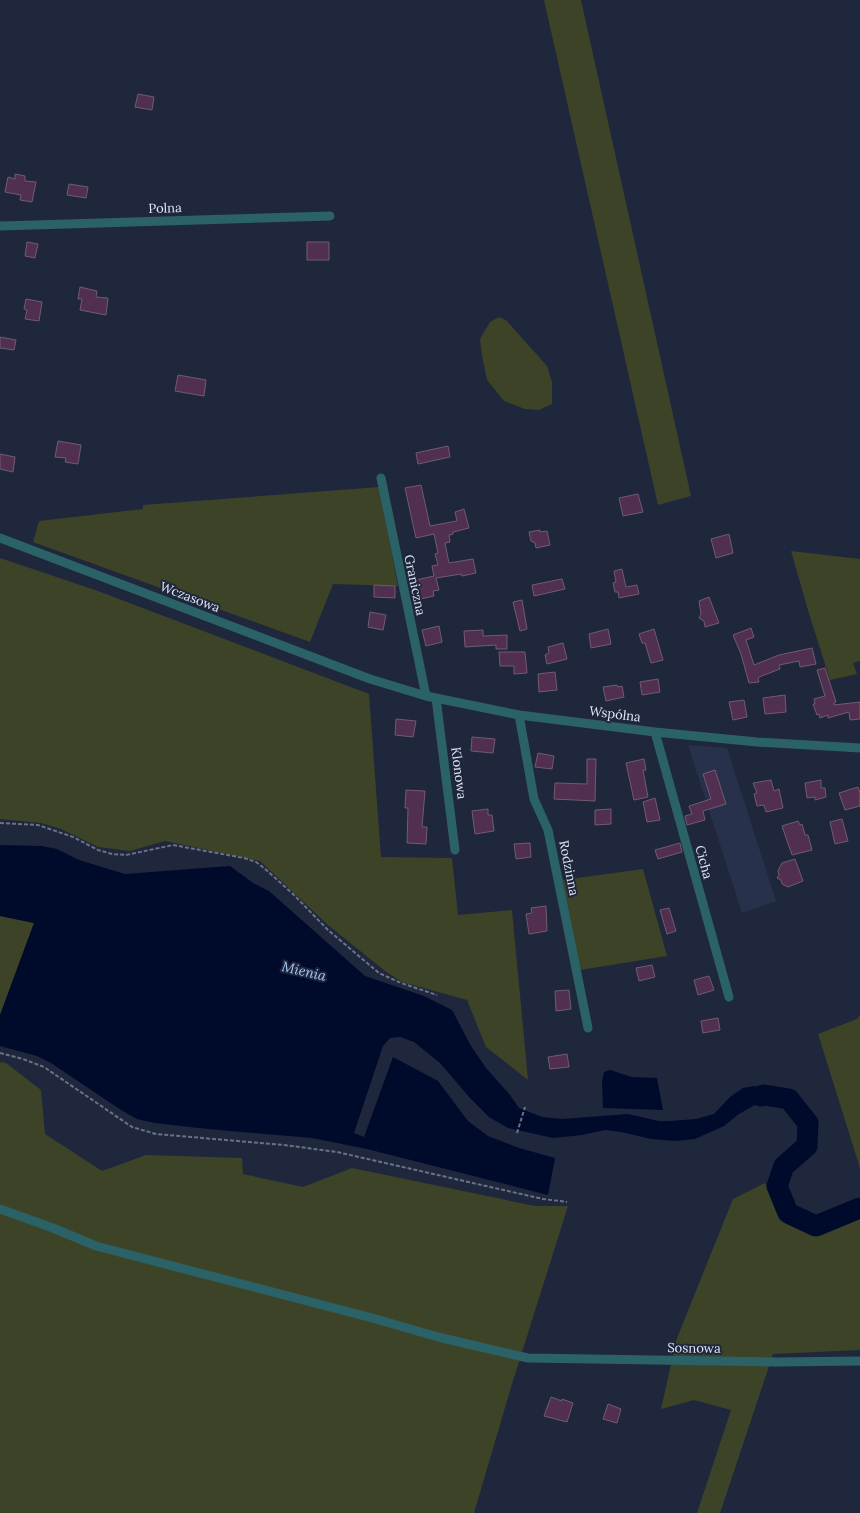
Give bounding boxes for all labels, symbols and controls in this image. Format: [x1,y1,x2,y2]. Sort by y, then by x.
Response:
street label: Polna [148,199,182,217]
street label: Graniczna [400,553,430,617]
street label: Wczasowa [157,578,223,616]
street label: Wspólna [588,702,642,726]
street label: Klonowa [447,746,471,800]
street label: Rodzinna [555,839,583,898]
street label: Cicha [691,843,717,881]
water label: Mienia [280,957,328,985]
street label: Sosnowa [667,1339,721,1357]

